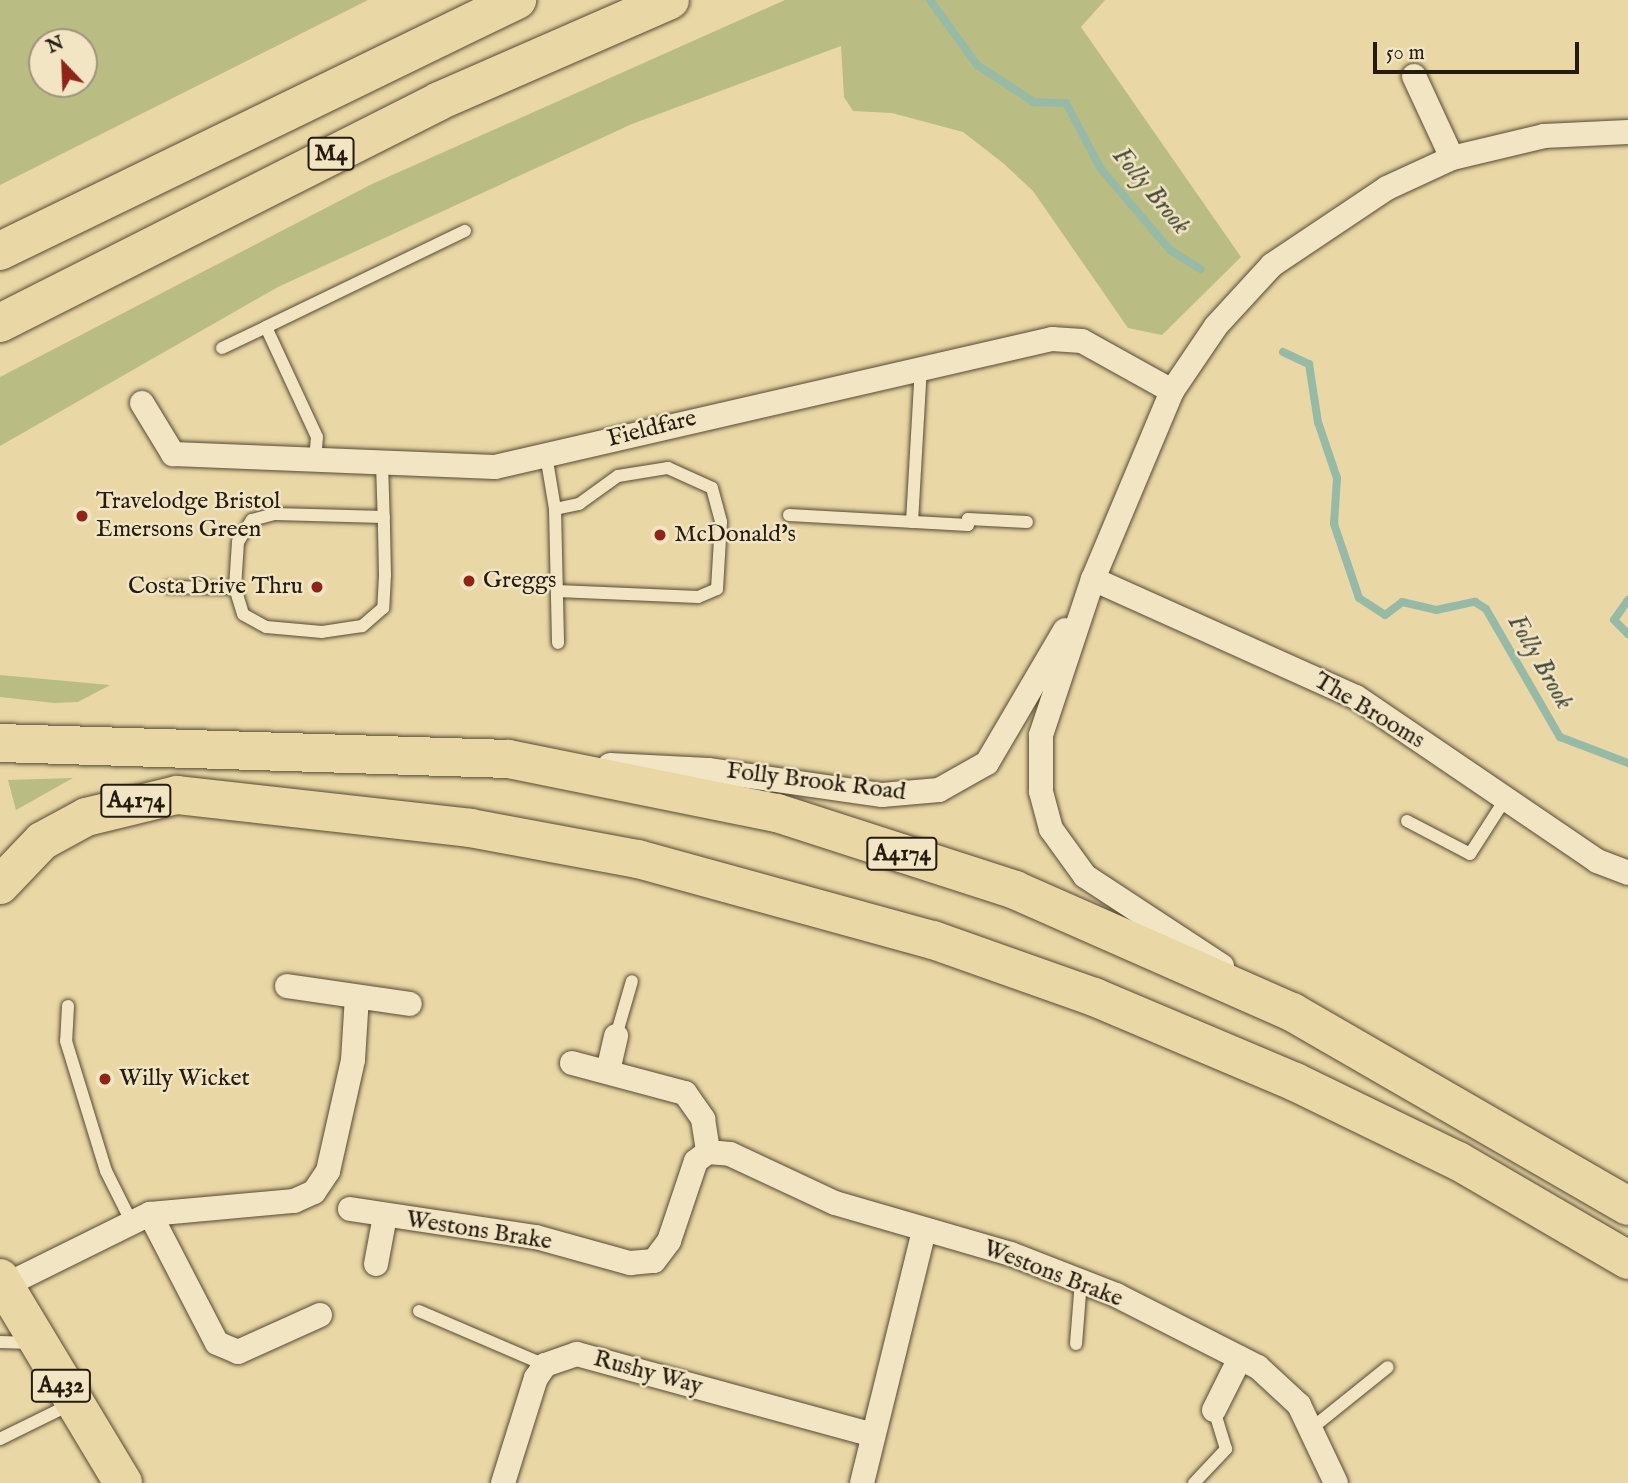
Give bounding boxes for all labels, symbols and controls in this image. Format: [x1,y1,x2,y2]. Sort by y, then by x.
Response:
north arrow [28,28,98,98]
scale bar [1376,28,1582,72]
text: N [43,31,68,60]
text: 50 m [1386,40,1425,67]
road number: M4 [306,134,356,174]
water label: Folly Brook [1105,141,1197,241]
street label: Fieldfare [604,404,700,454]
place label: Travelodge Bristol Emersons Green [96,488,281,544]
marker: Travelodge Bristol Emersons Green [74,508,90,524]
place label: McDonald's [674,521,796,549]
marker: McDonald's [652,527,668,543]
place label: Greggs [483,567,556,595]
place label: Costa Drive Thru [128,573,303,601]
marker: Greggs [461,573,477,589]
marker: Costa Drive Thru [309,579,325,595]
water label: Folly Brook [1500,609,1580,715]
street label: The Brooms [1308,667,1430,755]
street label: Folly Brook Road [725,757,907,807]
road number: A4174 [99,782,173,820]
road number: A4174 [865,834,939,874]
place label: Willy Wicket [119,1065,250,1093]
marker: Willy Wicket [97,1071,113,1087]
street label: Westons Brake [404,1205,554,1257]
street label: Westons Brake [979,1234,1127,1314]
street label: Rushy Way [590,1345,706,1401]
road number: A432 [29,1366,92,1406]

